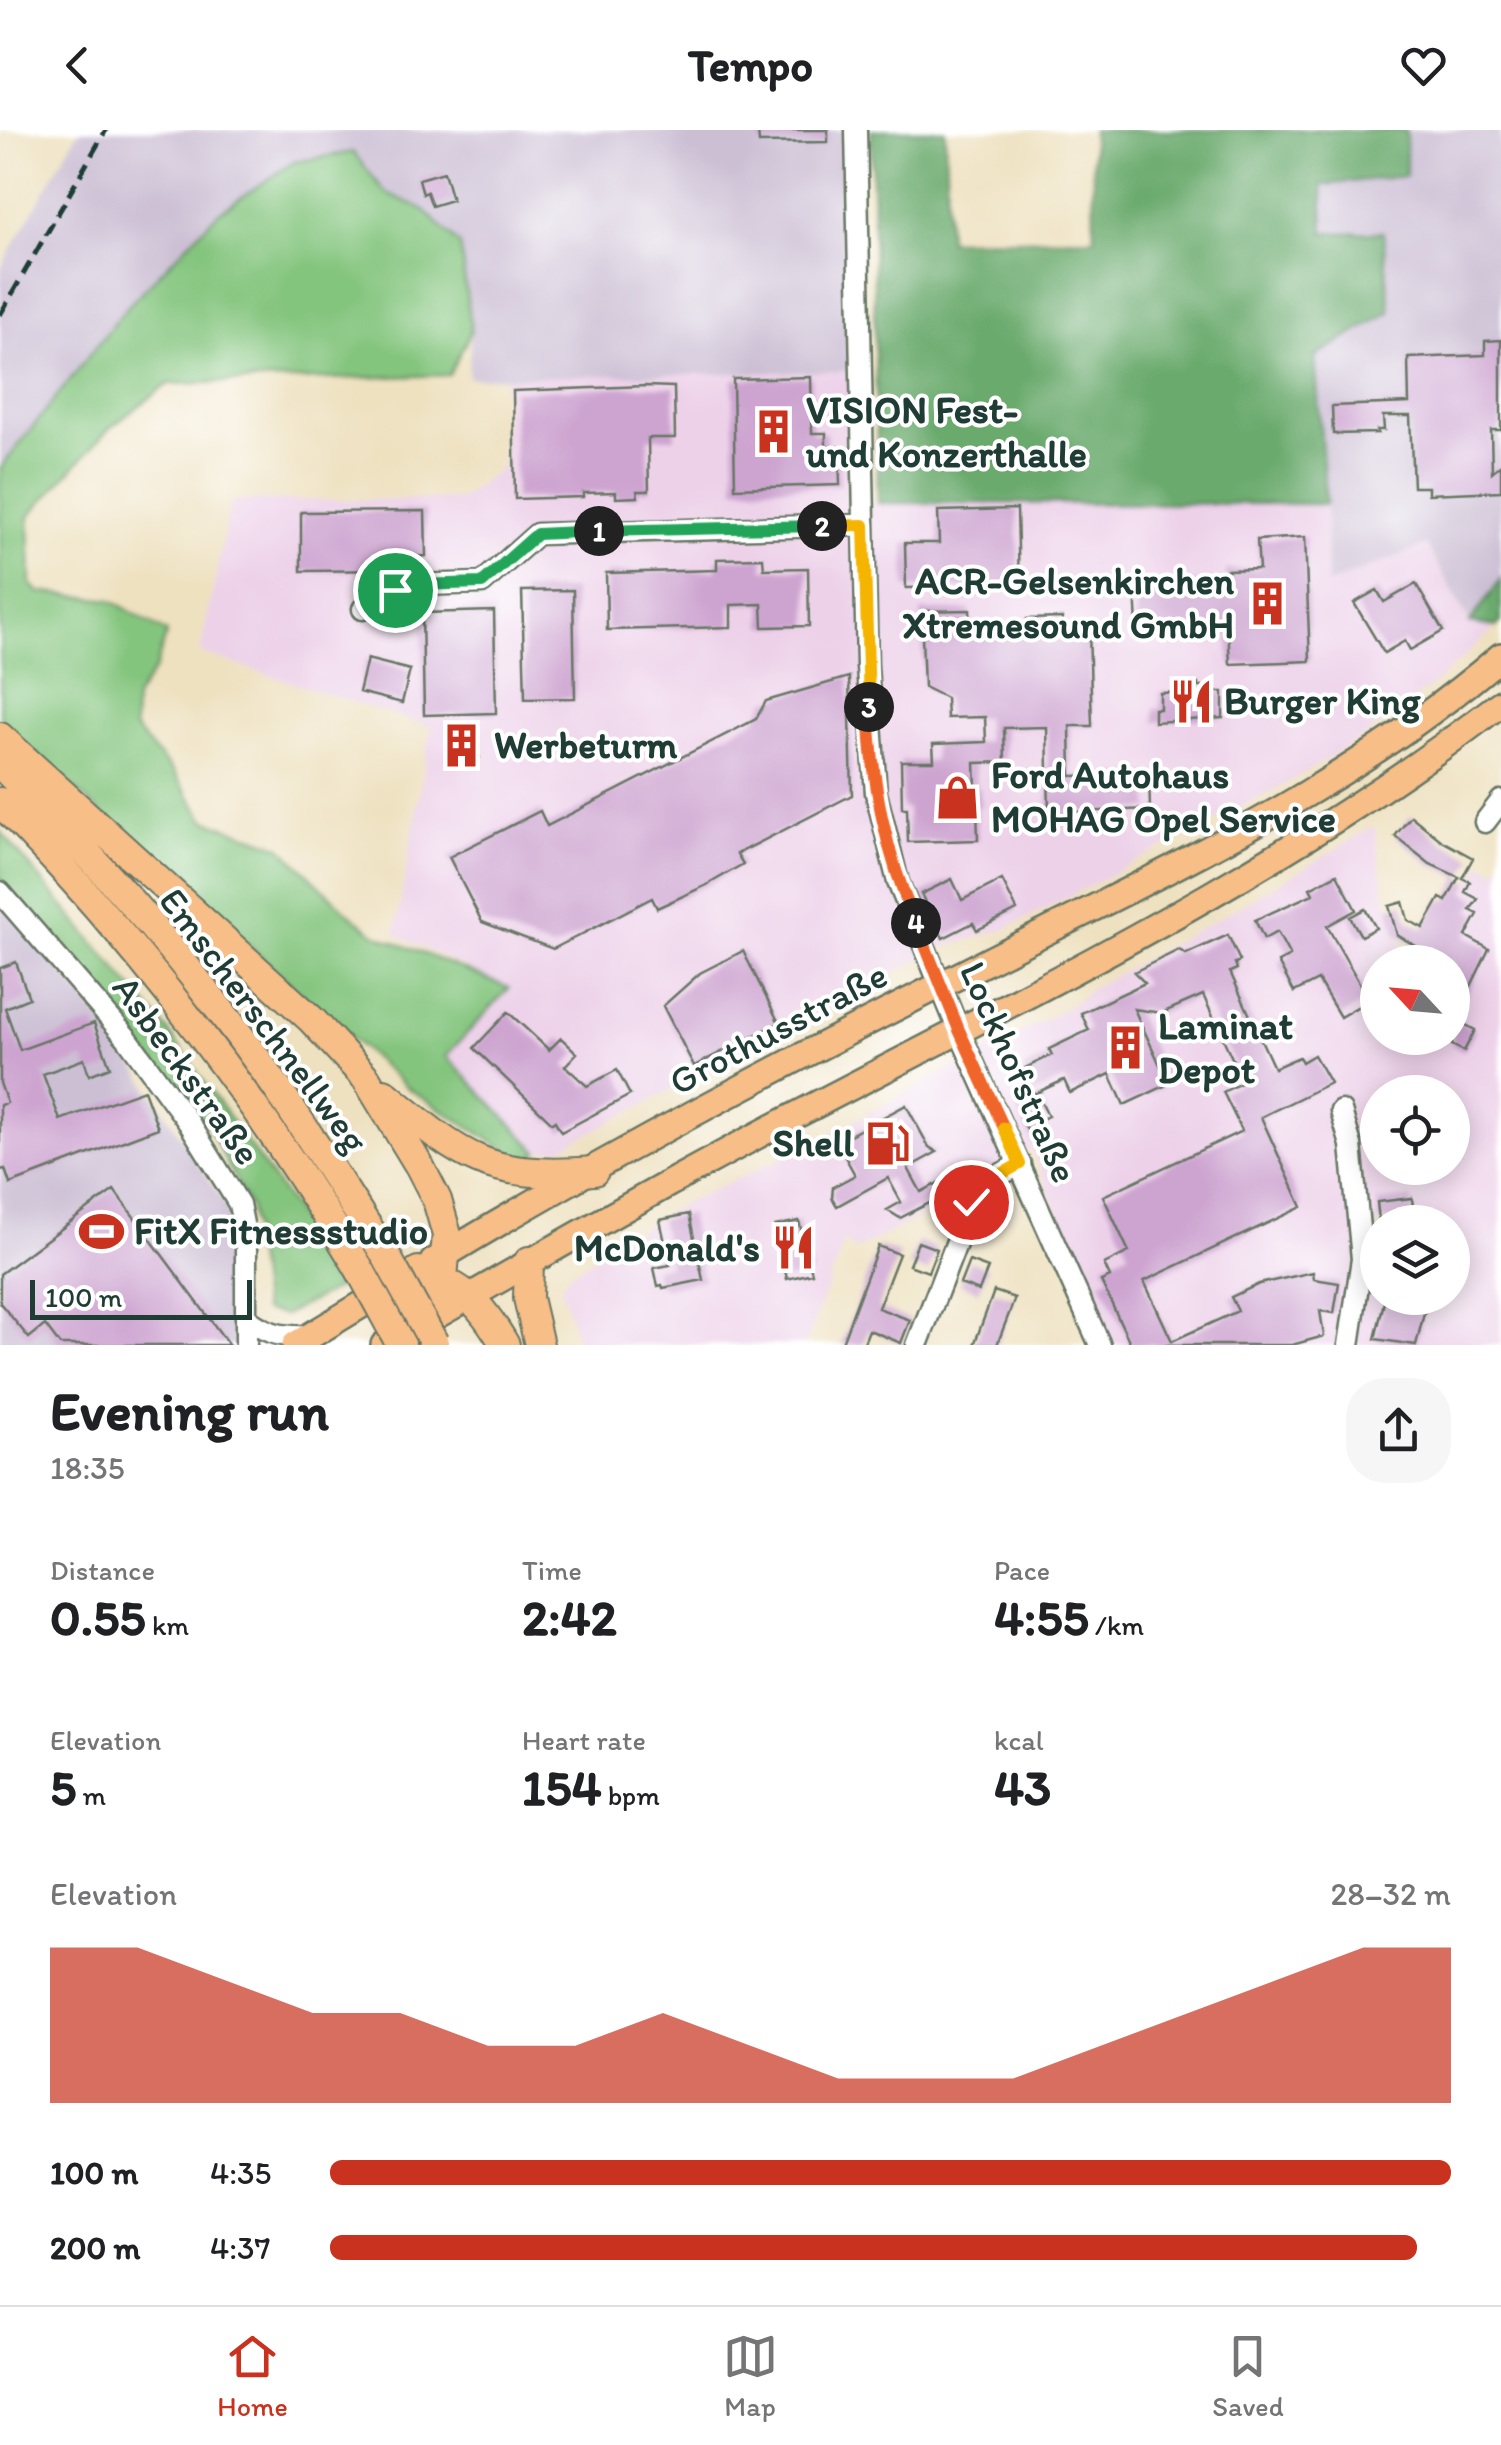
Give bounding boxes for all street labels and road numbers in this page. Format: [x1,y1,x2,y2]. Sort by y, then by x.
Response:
street label: Emscherschnellweg [149,878,379,1162]
street label: Grothusstraße [661,951,895,1105]
street label: Lockhofstraße [950,954,1088,1190]
street label: Asbeckstraße [103,966,271,1174]

